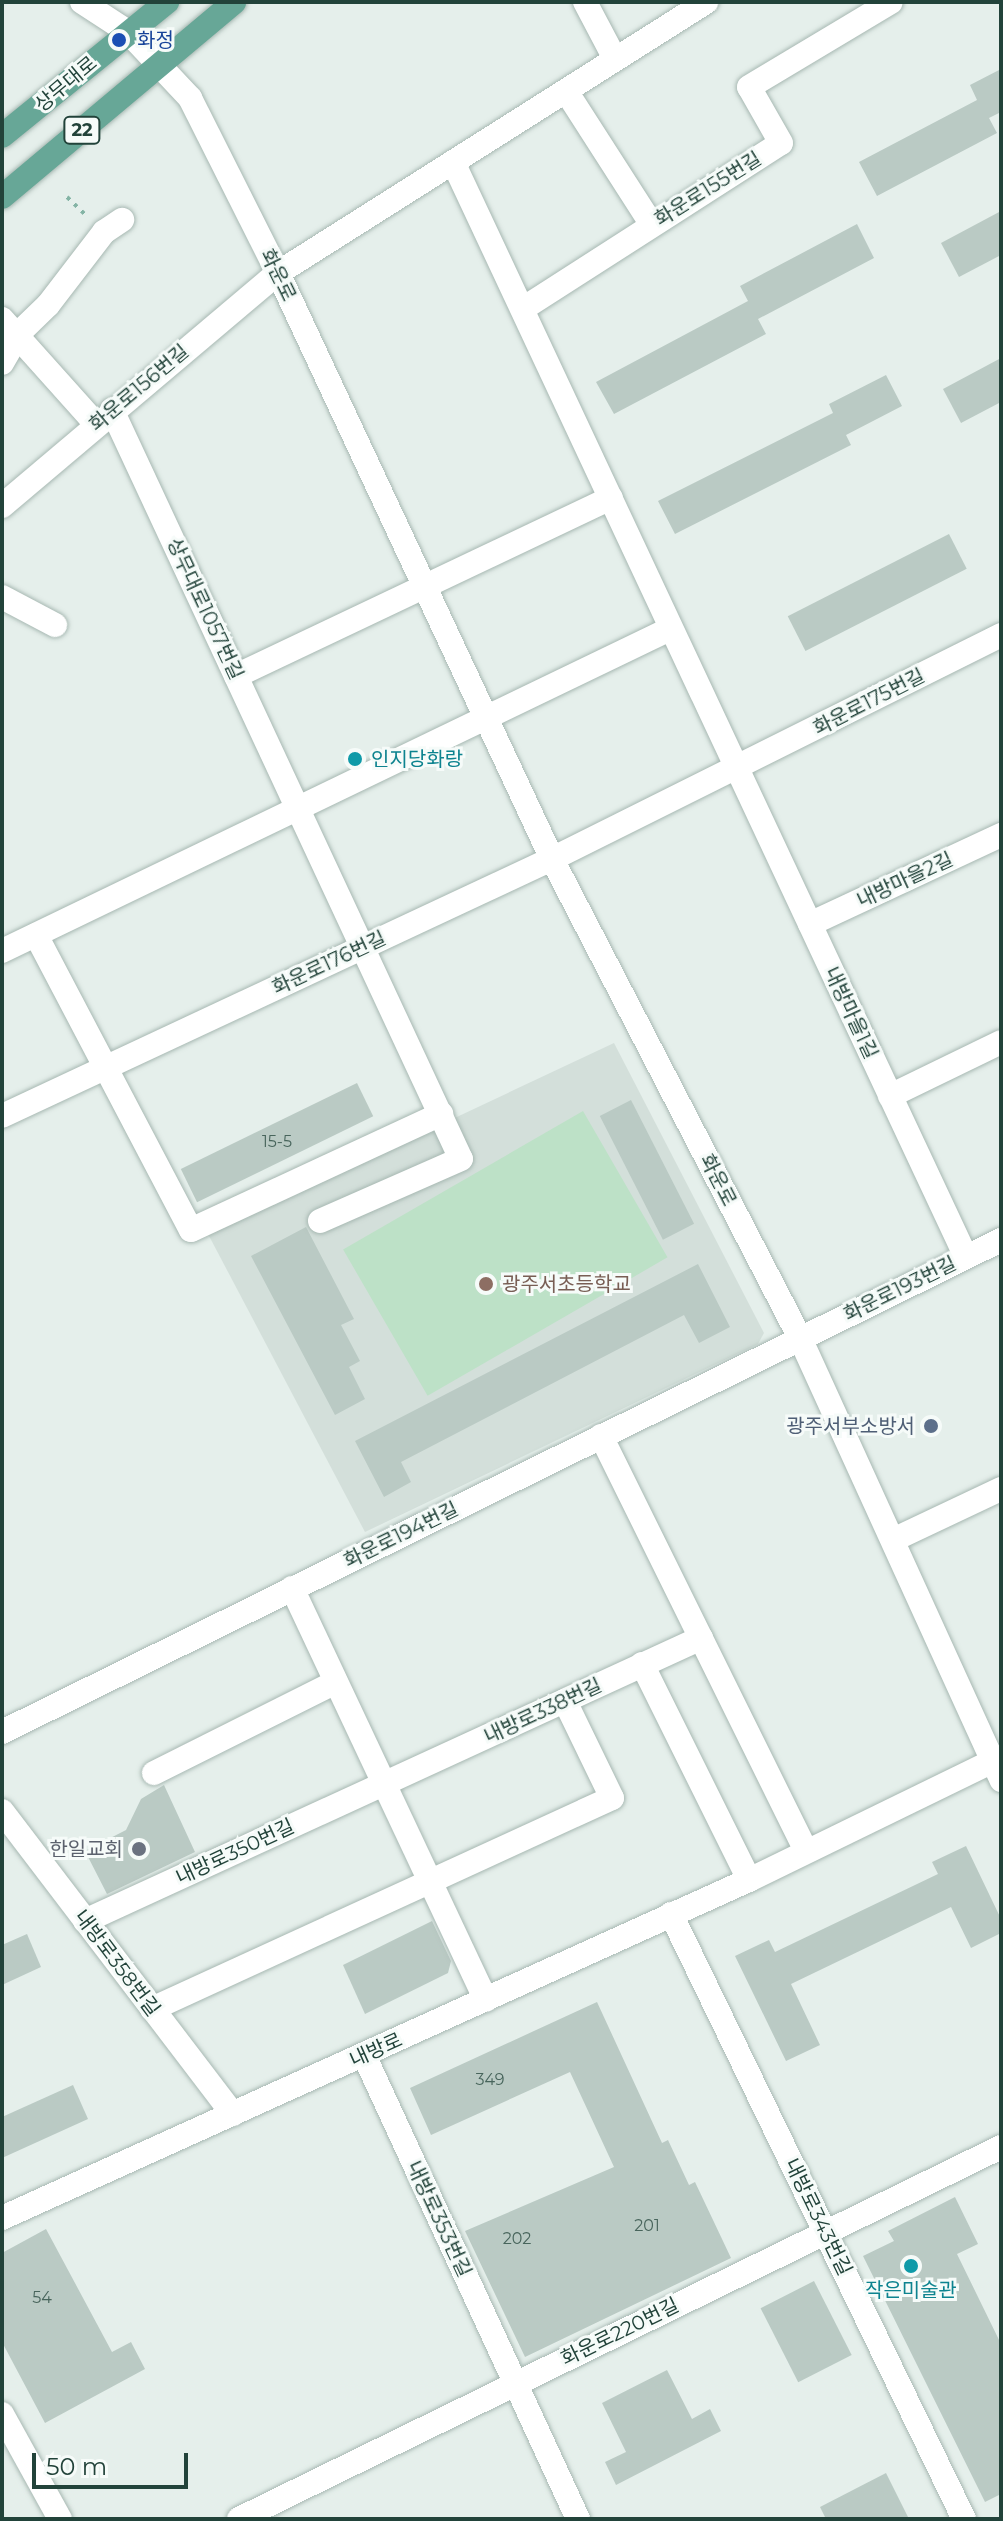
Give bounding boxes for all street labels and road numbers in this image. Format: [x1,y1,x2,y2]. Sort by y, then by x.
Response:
street label: 상무대로 [30,51,102,117]
road number: 22 [62,116,102,144]
street label: 화운로155번길 [650,147,766,231]
street label: 화운로 [255,245,301,305]
street label: 화운로156번길 [84,339,194,437]
street label: 상무대로1057번길 [162,534,248,684]
street label: 화운로175번길 [809,664,929,740]
street label: 내방마을2길 [853,847,957,913]
street label: 화운로176번길 [268,926,390,1000]
street label: 내방마을1길 [819,963,883,1063]
street label: 화운로 [695,1150,741,1210]
street label: 화운로193번길 [840,1251,960,1327]
street label: 화운로194번길 [340,1497,462,1573]
street label: 내방로338번길 [480,1673,606,1749]
street label: 내방로350번길 [172,1814,298,1890]
street label: 내방로358번길 [69,1905,165,2021]
street label: 내방로 [346,2028,406,2072]
street label: 내방로343번길 [779,2154,857,2280]
street label: 내방로353번길 [402,2157,476,2281]
street label: 화운로220번길 [557,2293,683,2371]

